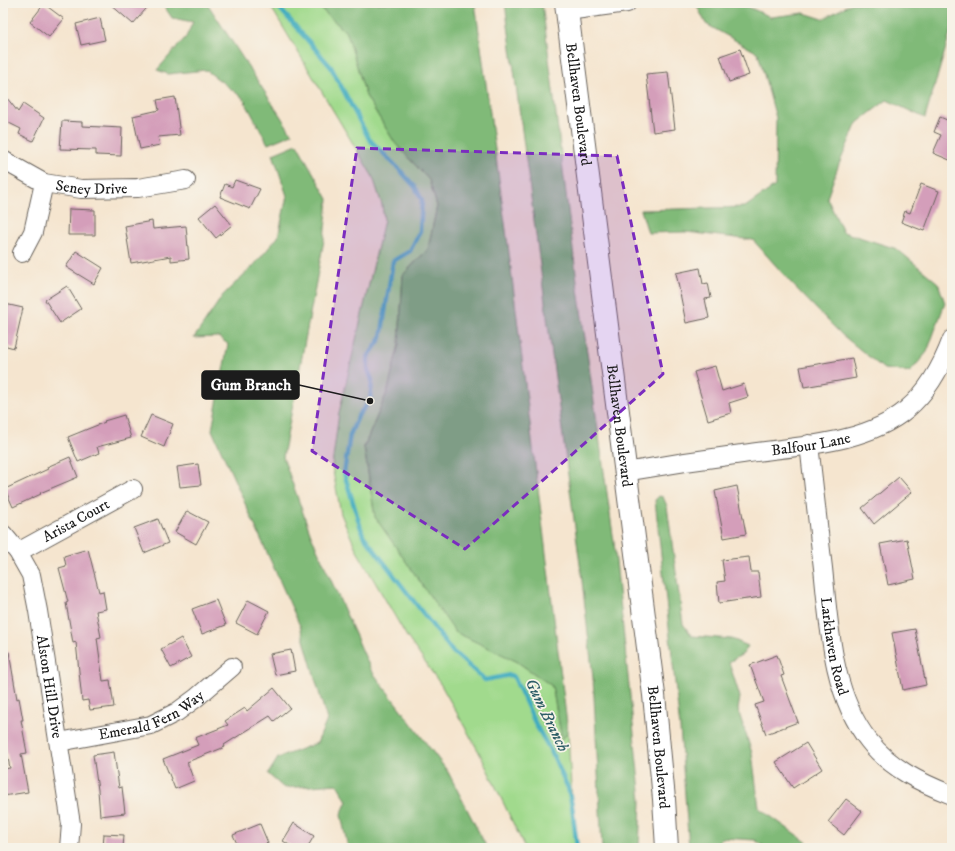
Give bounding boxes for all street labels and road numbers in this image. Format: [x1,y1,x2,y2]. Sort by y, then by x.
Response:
street label: Bellhaven Boulevard [562,42,596,167]
street label: Seney Drive [54,176,128,199]
street label: Bellhaven Boulevard [603,363,637,489]
street label: Balfour Lane [770,428,852,460]
street label: Arista Court [39,494,113,546]
street label: Larkhaven Road [816,596,853,698]
street label: Alston Hill Drive [32,634,67,740]
street label: Emerald Fern Way [97,685,208,744]
street label: Bellhaven Boulevard [643,685,674,810]

